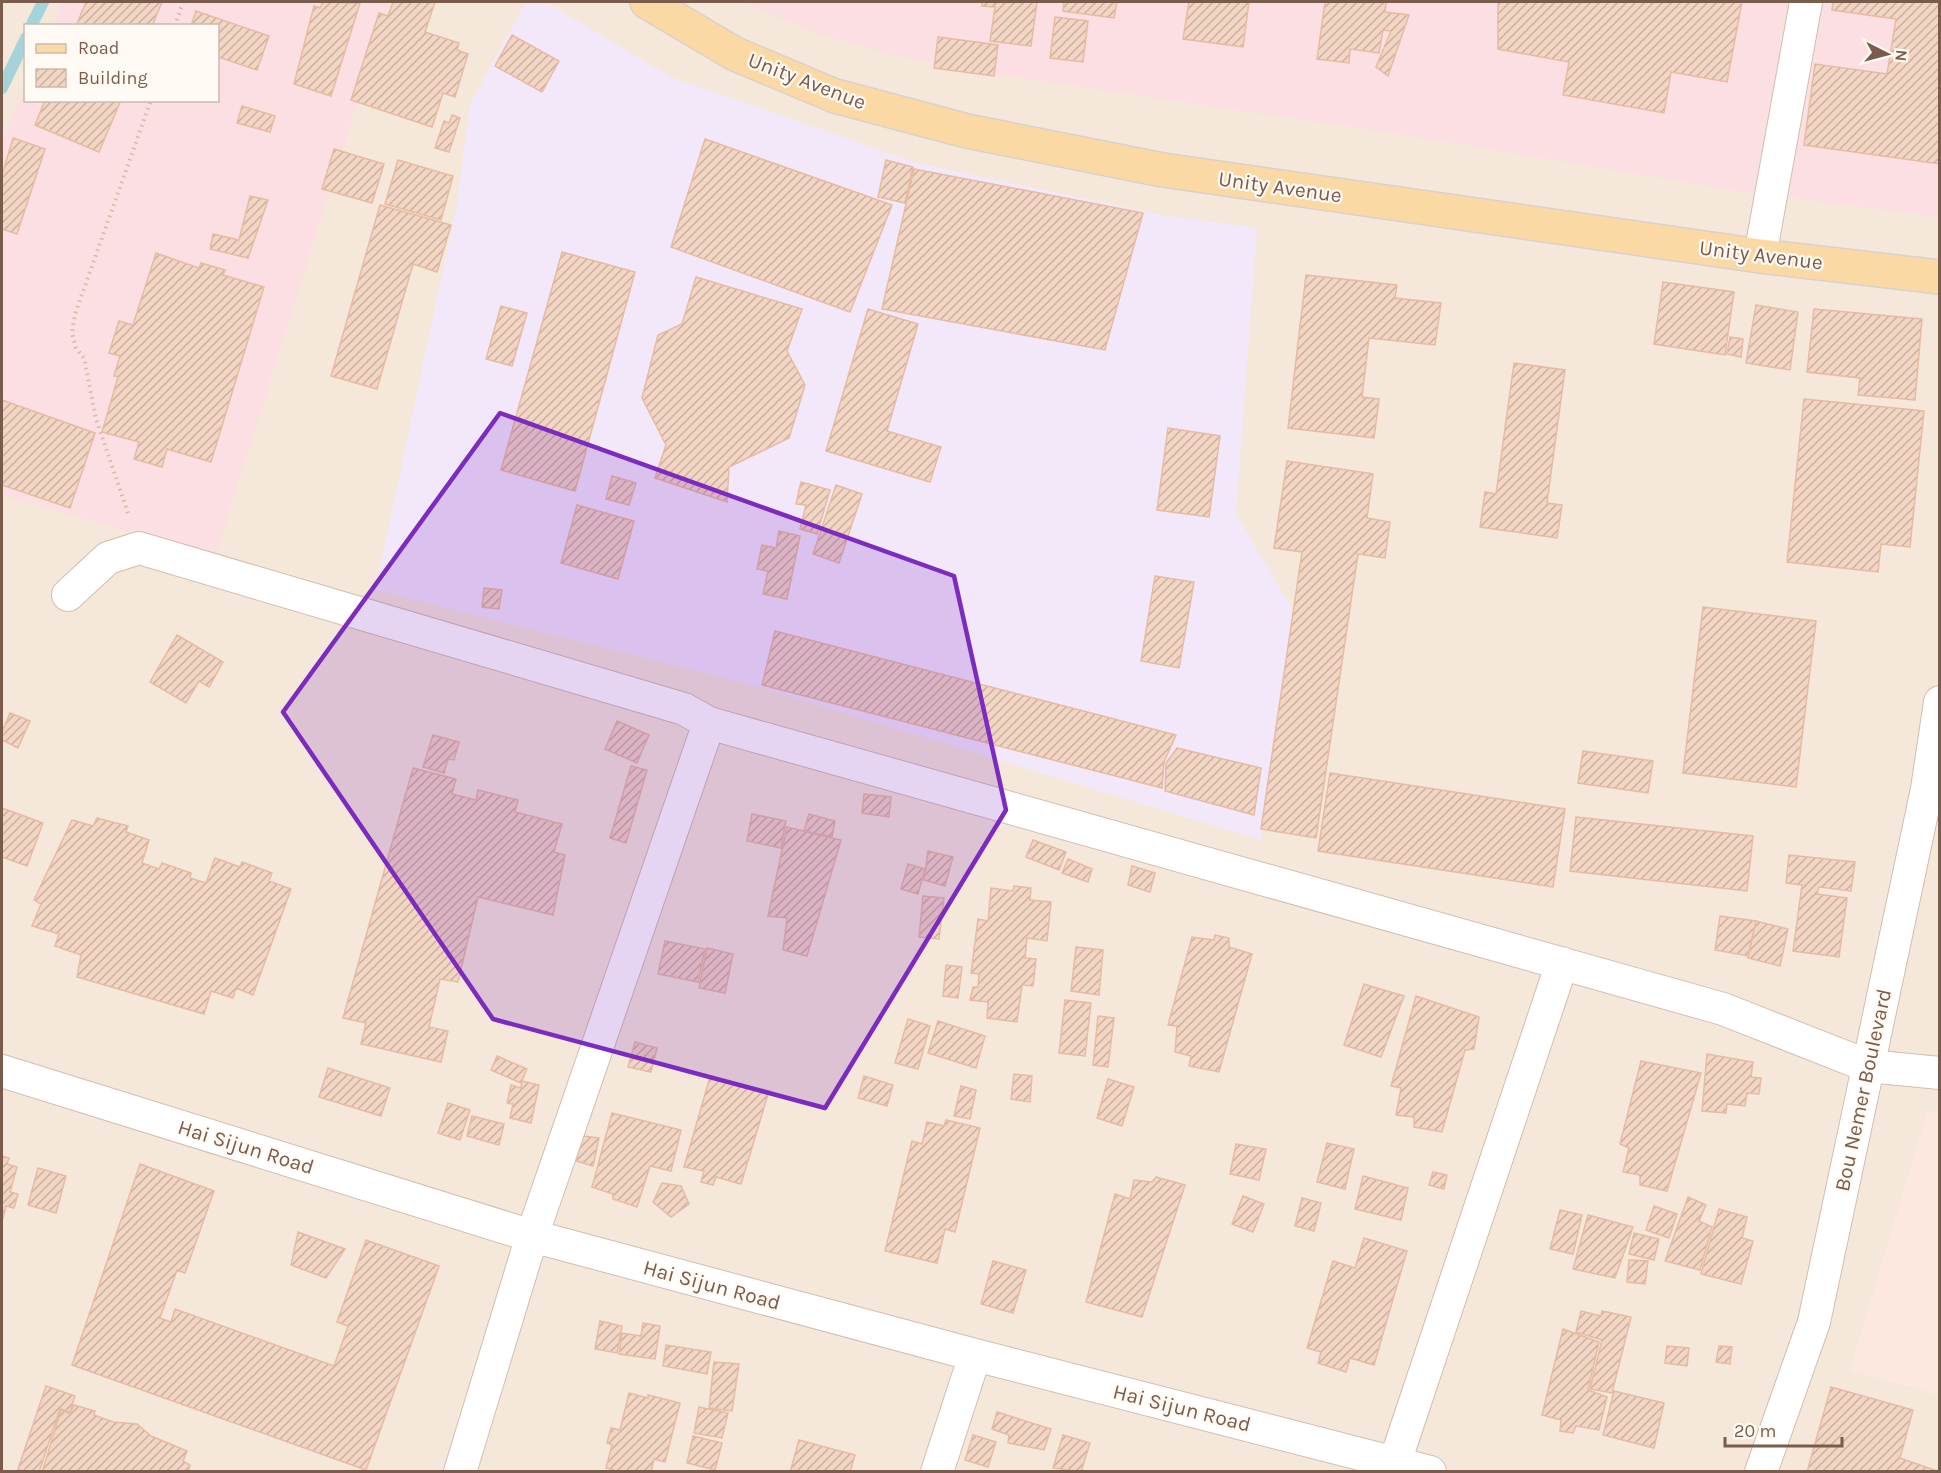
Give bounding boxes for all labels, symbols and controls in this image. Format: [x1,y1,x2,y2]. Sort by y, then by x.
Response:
legend [24,24,219,102]
north arrow [1857,24,1917,84]
text: Road [78,37,119,59]
street label: Unity Avenue [745,48,869,114]
text: N [1891,49,1911,62]
text: Building [78,67,148,89]
street label: Unity Avenue [1217,166,1343,208]
street label: Unity Avenue [1698,236,1824,274]
street label: Bou Nemer Boulevard [1830,987,1896,1193]
street label: Hai Sijun Road [175,1115,317,1179]
street label: Hai Sijun Road [641,1255,783,1315]
street label: Hai Sijun Road [1111,1379,1253,1437]
scale bar [1725,1410,1842,1448]
text: 20 m [1734,1420,1776,1442]

